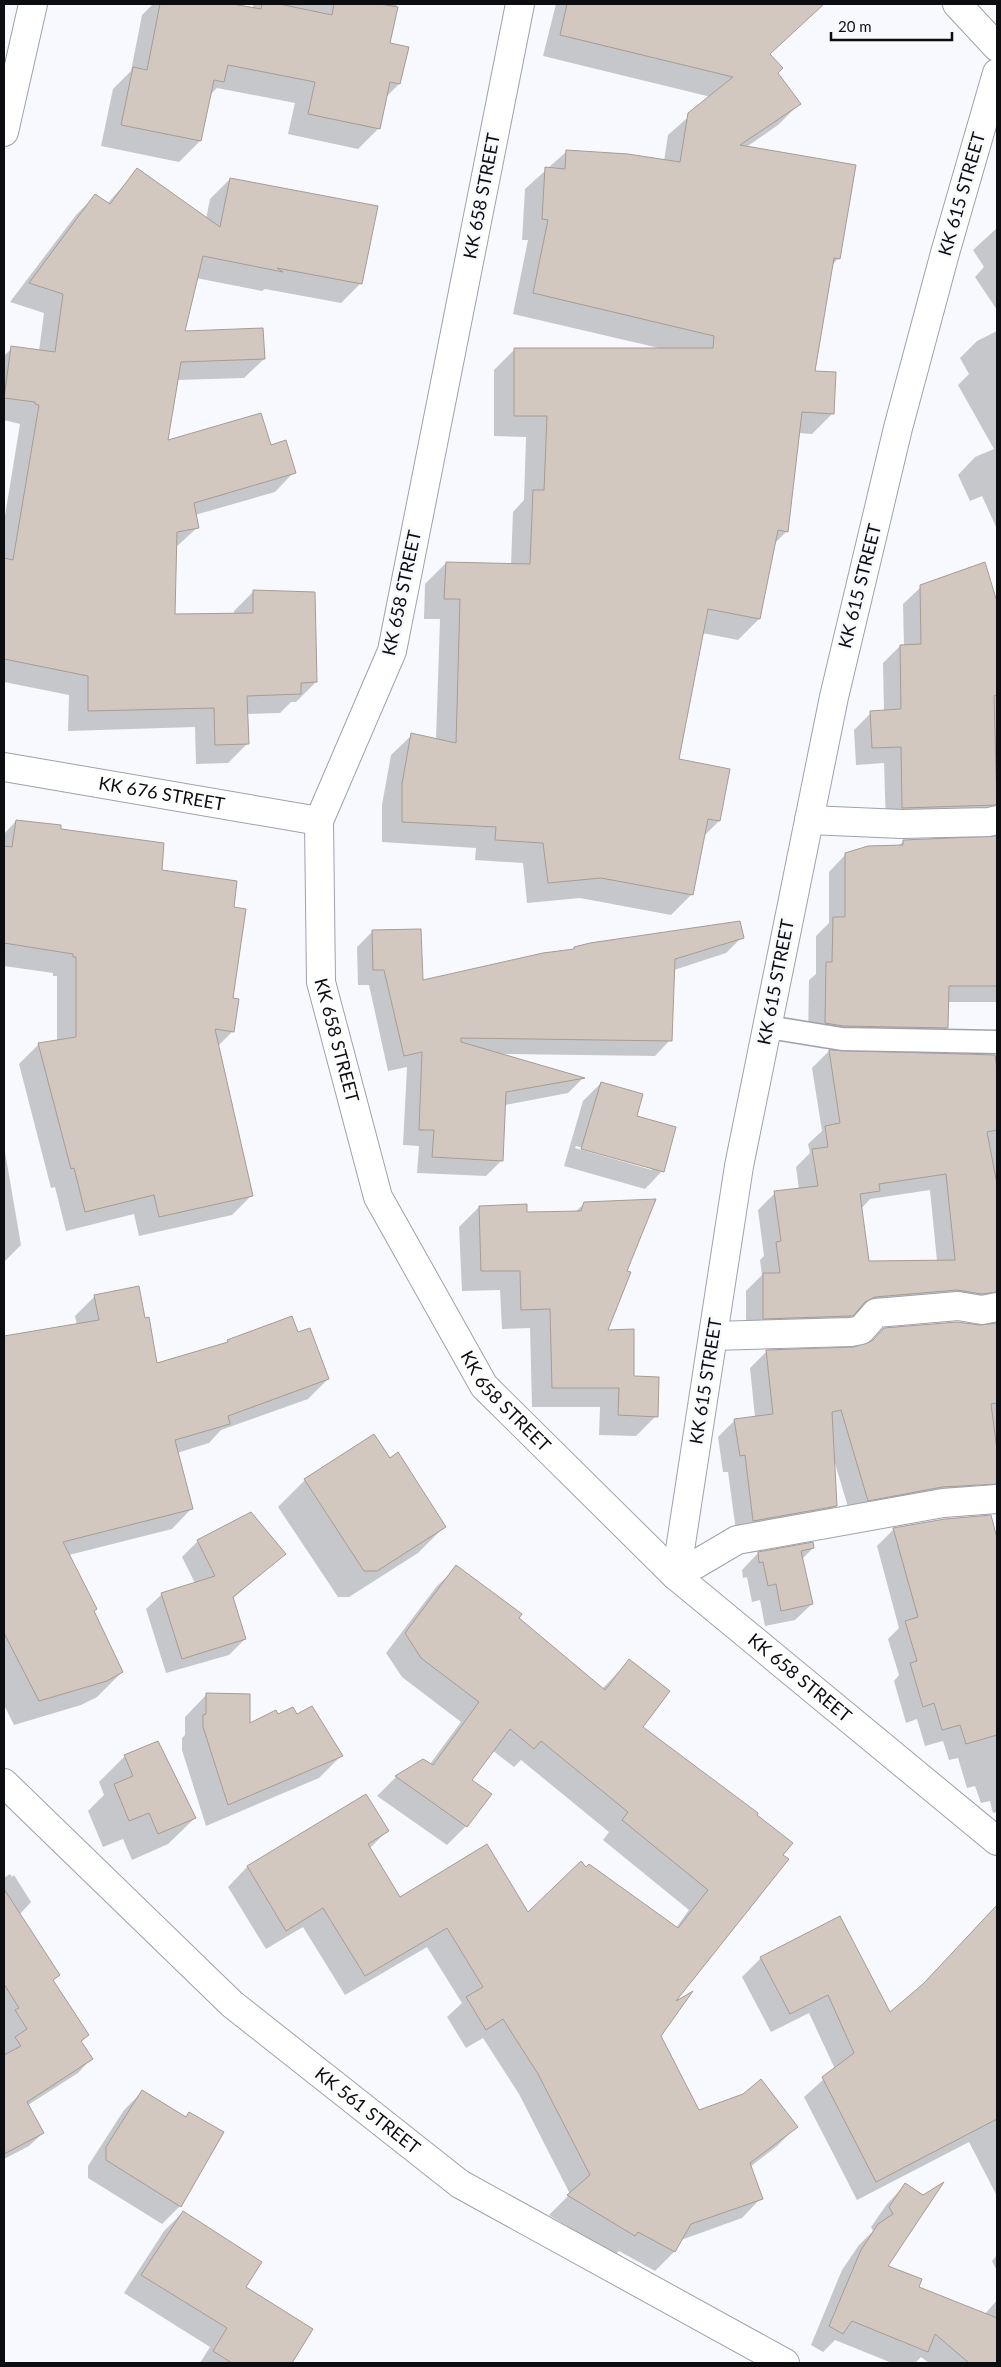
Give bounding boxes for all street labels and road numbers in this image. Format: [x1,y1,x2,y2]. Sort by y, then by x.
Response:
street label: KK 615 STREET [933,129,989,258]
street label: KK 658 STREET [458,131,504,260]
street label: KK 615 STREET [833,521,885,650]
street label: KK 658 STREET [377,528,425,657]
street label: KK 676 STREET [97,771,227,815]
street label: KK 615 STREET [752,917,798,1046]
street label: KK 658 STREET [310,976,365,1105]
street label: KK 615 STREET [684,1316,726,1446]
street label: KK 658 STREET [456,1347,556,1456]
street label: KK 658 STREET [744,1628,857,1727]
street label: KK 561 STREET [311,2062,425,2158]

